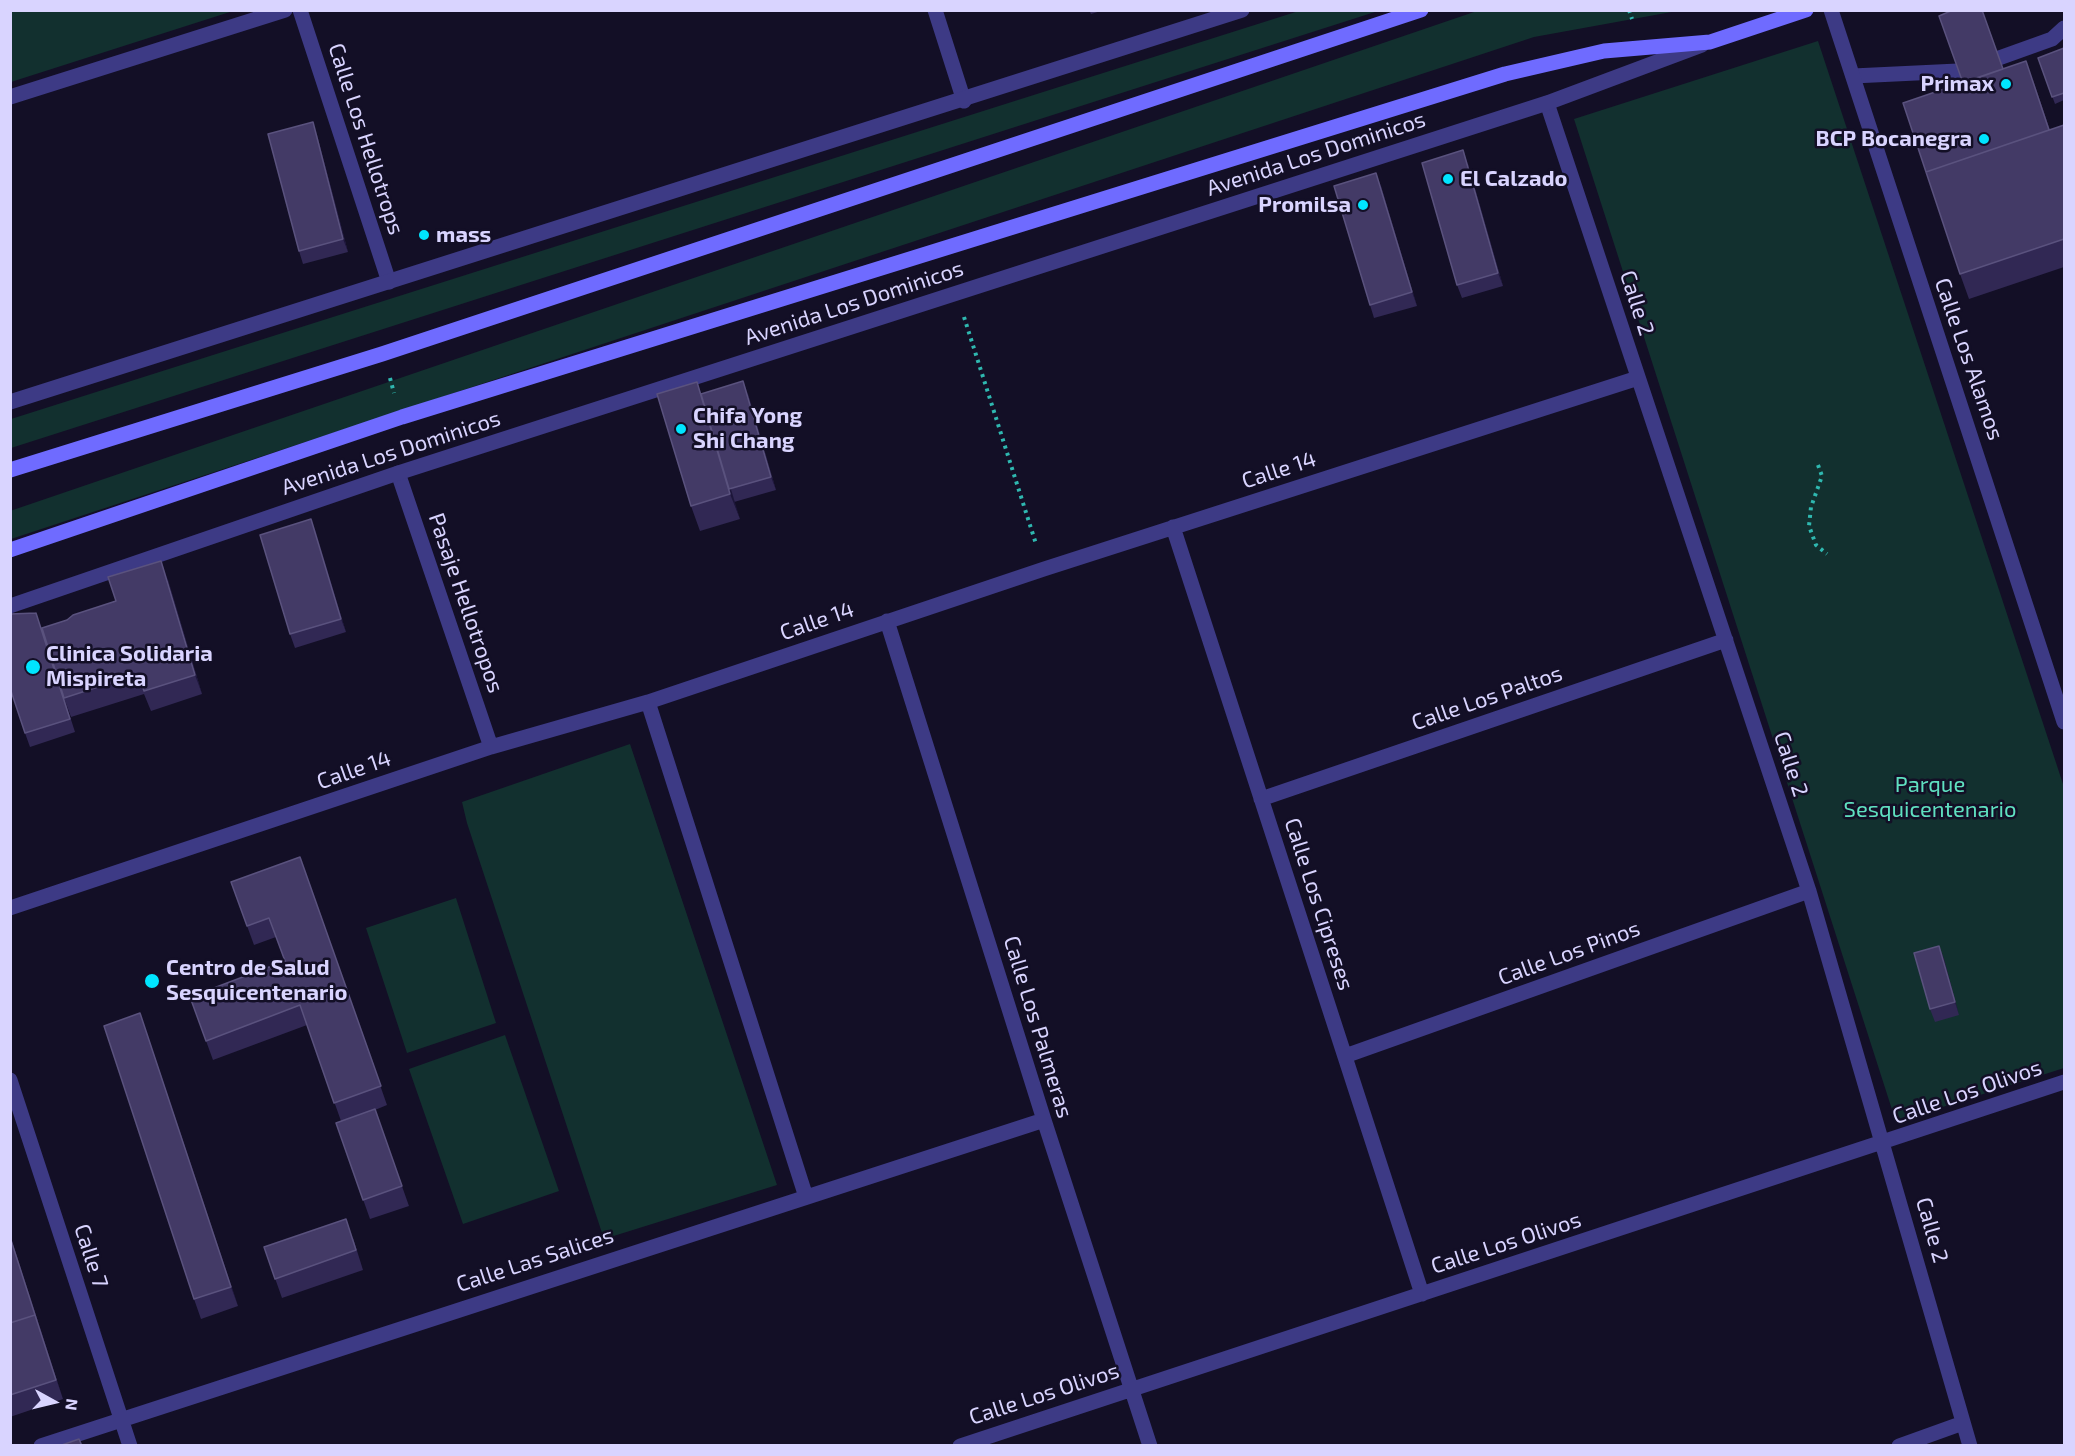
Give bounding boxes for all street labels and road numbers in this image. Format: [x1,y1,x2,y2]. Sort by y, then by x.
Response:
street label: Calle Los Hellotrops [323,40,409,238]
street label: Avenida Los Dominicos [1203,106,1429,202]
street label: Avenida Los Dominicos [741,255,967,351]
street label: Calle 2 [1614,267,1660,339]
street label: Calle Los Alamos [1929,275,2009,443]
street label: Avenida Los Dominicos [278,405,504,501]
street label: Calle 14 [1238,446,1320,494]
street label: Pasaje Hellotropos [423,510,509,696]
street label: Calle 14 [776,596,858,646]
street label: Calle Los Paltos [1408,660,1566,736]
street label: Calle 2 [1768,728,1814,800]
street label: Calle 14 [313,745,395,795]
street label: Calle Los Cipreses [1279,815,1359,993]
street label: Calle Los Pinos [1494,915,1644,991]
street label: Calle Los Palmeras [998,933,1078,1121]
street label: Calle Los Olivos [1889,1054,2045,1130]
street label: Calle 2 [1910,1194,1954,1266]
street label: Calle Los Olivos [1428,1206,1584,1280]
street label: Calle 7 [68,1221,114,1291]
street label: Calle Las Salices [453,1222,617,1298]
street label: Calle Los Olivos [966,1357,1122,1431]

